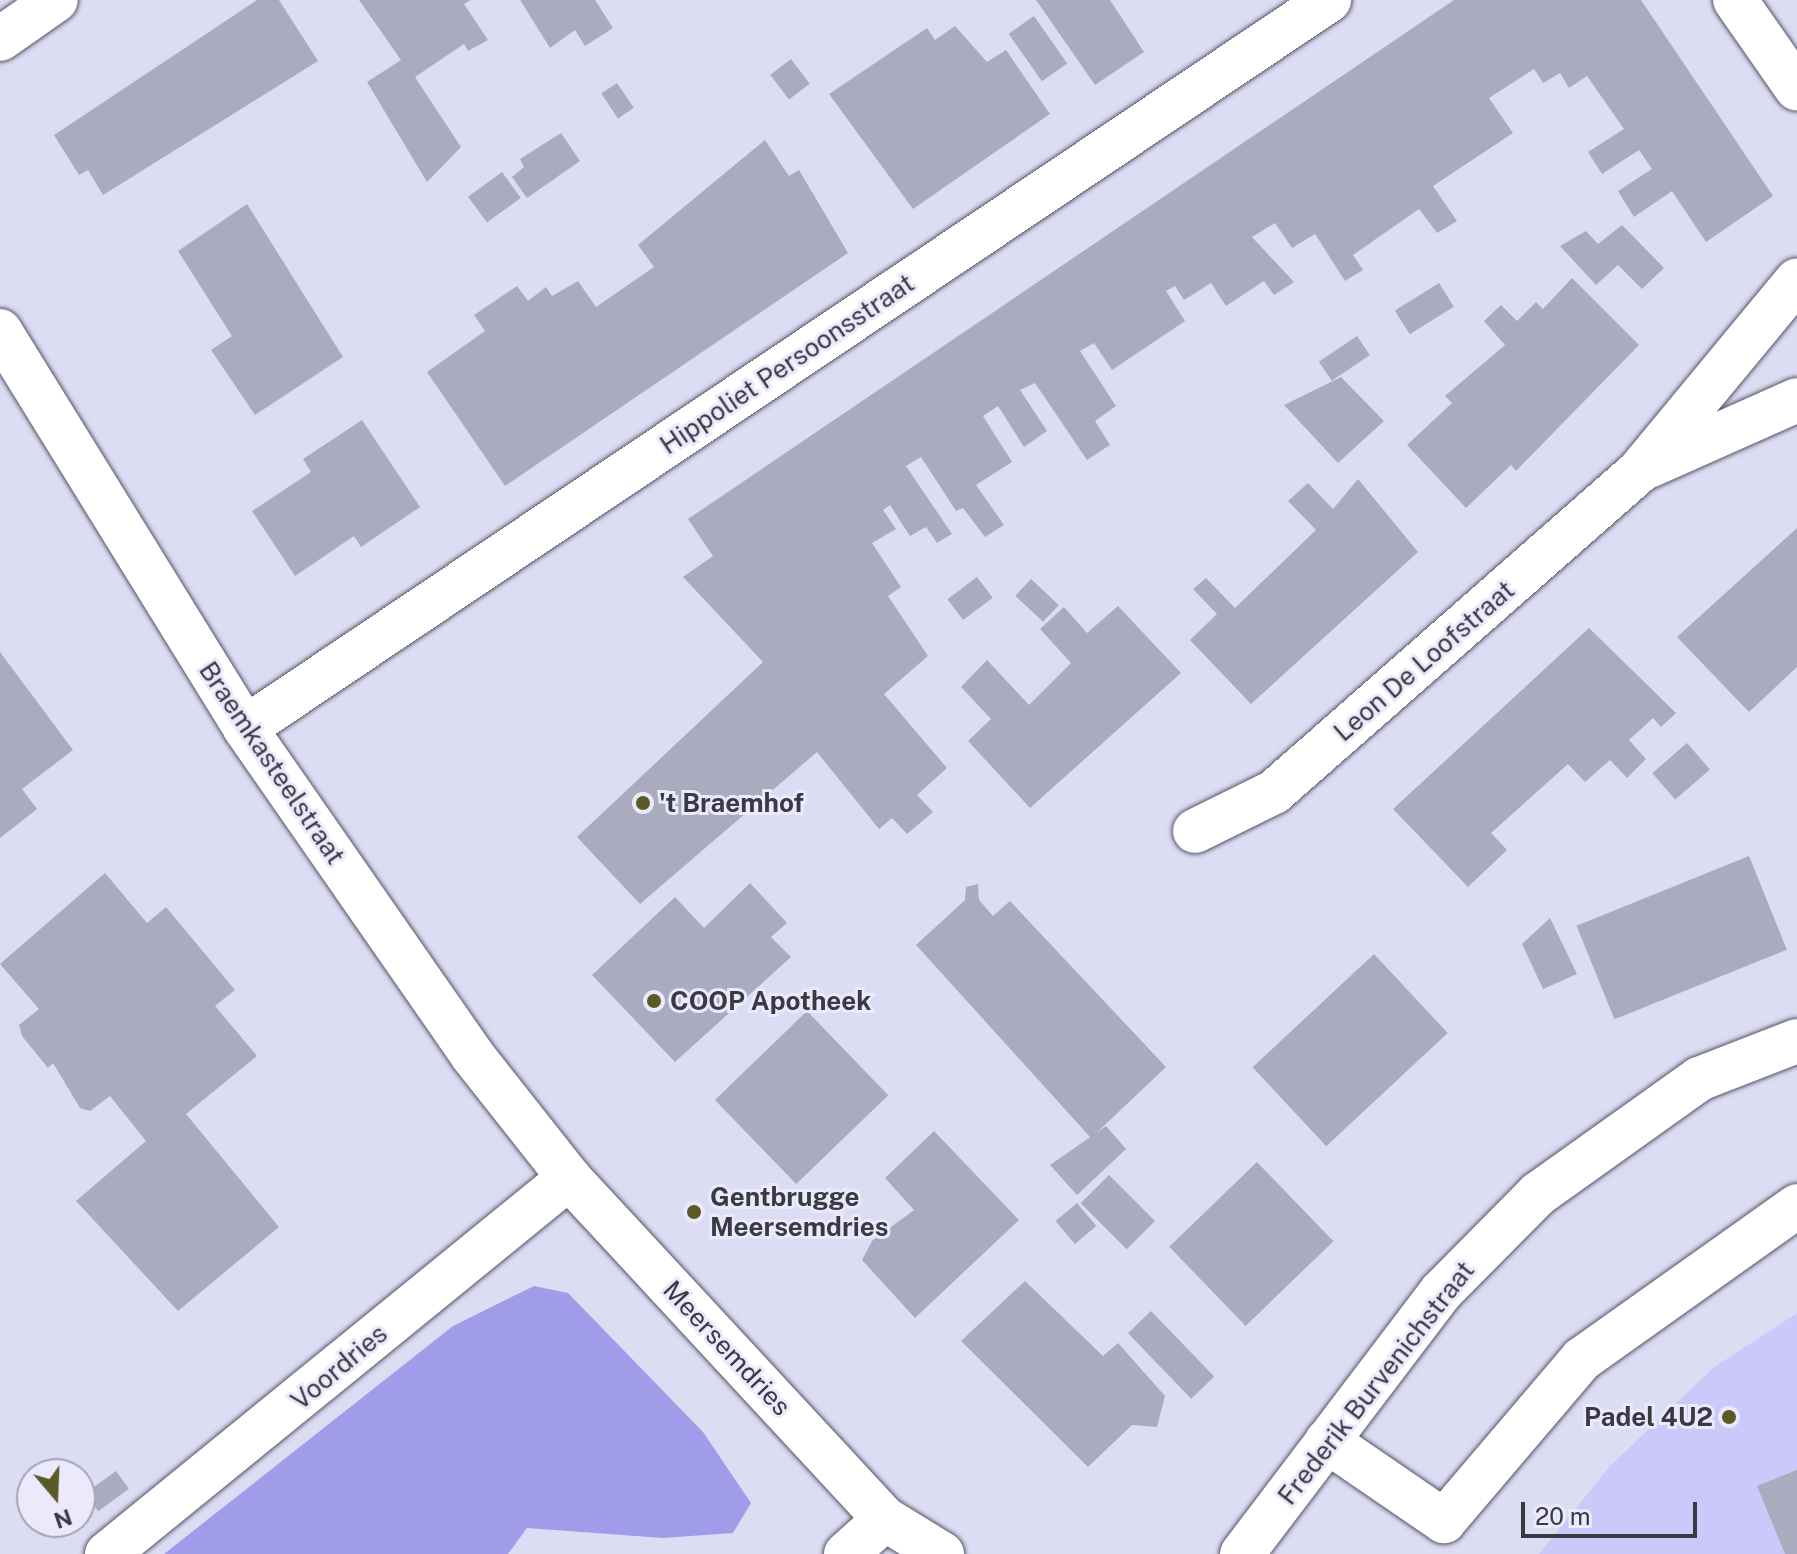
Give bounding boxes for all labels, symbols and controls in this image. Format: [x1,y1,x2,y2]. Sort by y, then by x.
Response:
street label: Hippoliet Persoonsstraat [654,267,920,461]
street label: Leon De Loofstraat [1327,574,1521,748]
street label: Braemkasteelstraat [193,656,351,870]
place label: 't Braemhof [659,787,804,819]
marker: 't Braemhof [634,794,652,812]
place label: COOP Apotheek [670,985,871,1017]
marker: COOP Apotheek [645,992,663,1010]
place label: Gentbrugge Meersemdries [710,1181,888,1242]
marker: Gentbrugge Meersemdries [685,1203,703,1221]
street label: Frederik Burvenichstraat [1271,1255,1481,1511]
street label: Meersemdries [657,1274,797,1422]
street label: Voordries [285,1318,393,1416]
place label: Padel 4U2 [1584,1401,1713,1433]
marker: Padel 4U2 [1720,1408,1738,1426]
north arrow [16,1458,96,1538]
scale bar [1525,1486,1701,1536]
text: 20 m [1535,1502,1591,1530]
text: N [51,1504,76,1534]

